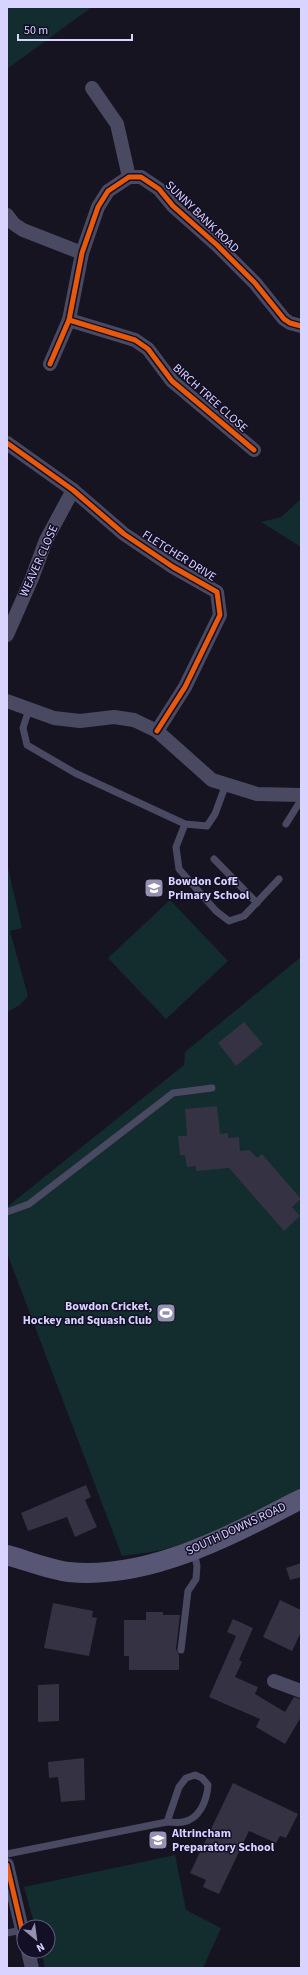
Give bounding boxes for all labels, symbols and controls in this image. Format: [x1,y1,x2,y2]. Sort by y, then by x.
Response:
scale bar [18,16,132,42]
text: 50 m [24,22,48,39]
street label: SUNNY BANK ROAD [161,177,243,257]
street label: BIRCH TREE CLOSE [169,360,251,436]
street label: WEAVER CLOSE [16,522,62,600]
street label: FLETCHER DRIVE [139,526,219,586]
place label: Bowdon CofE Primary School [168,873,250,904]
school or university icon: Bowdon CofE Primary School [143,877,165,899]
place label: Bowdon Cricket, Hockey and Squash Club [23,1298,152,1329]
sports icon: Bowdon Cricket, Hockey and Squash Club [155,1302,177,1324]
street label: SOUTH DOWNS ROAD [183,1498,289,1560]
place label: Altrincham Preparatory School [171,1825,275,1856]
school or university icon: Altrincham Preparatory School [147,1829,169,1851]
north arrow [16,1919,56,1959]
text: N [34,1939,47,1956]

